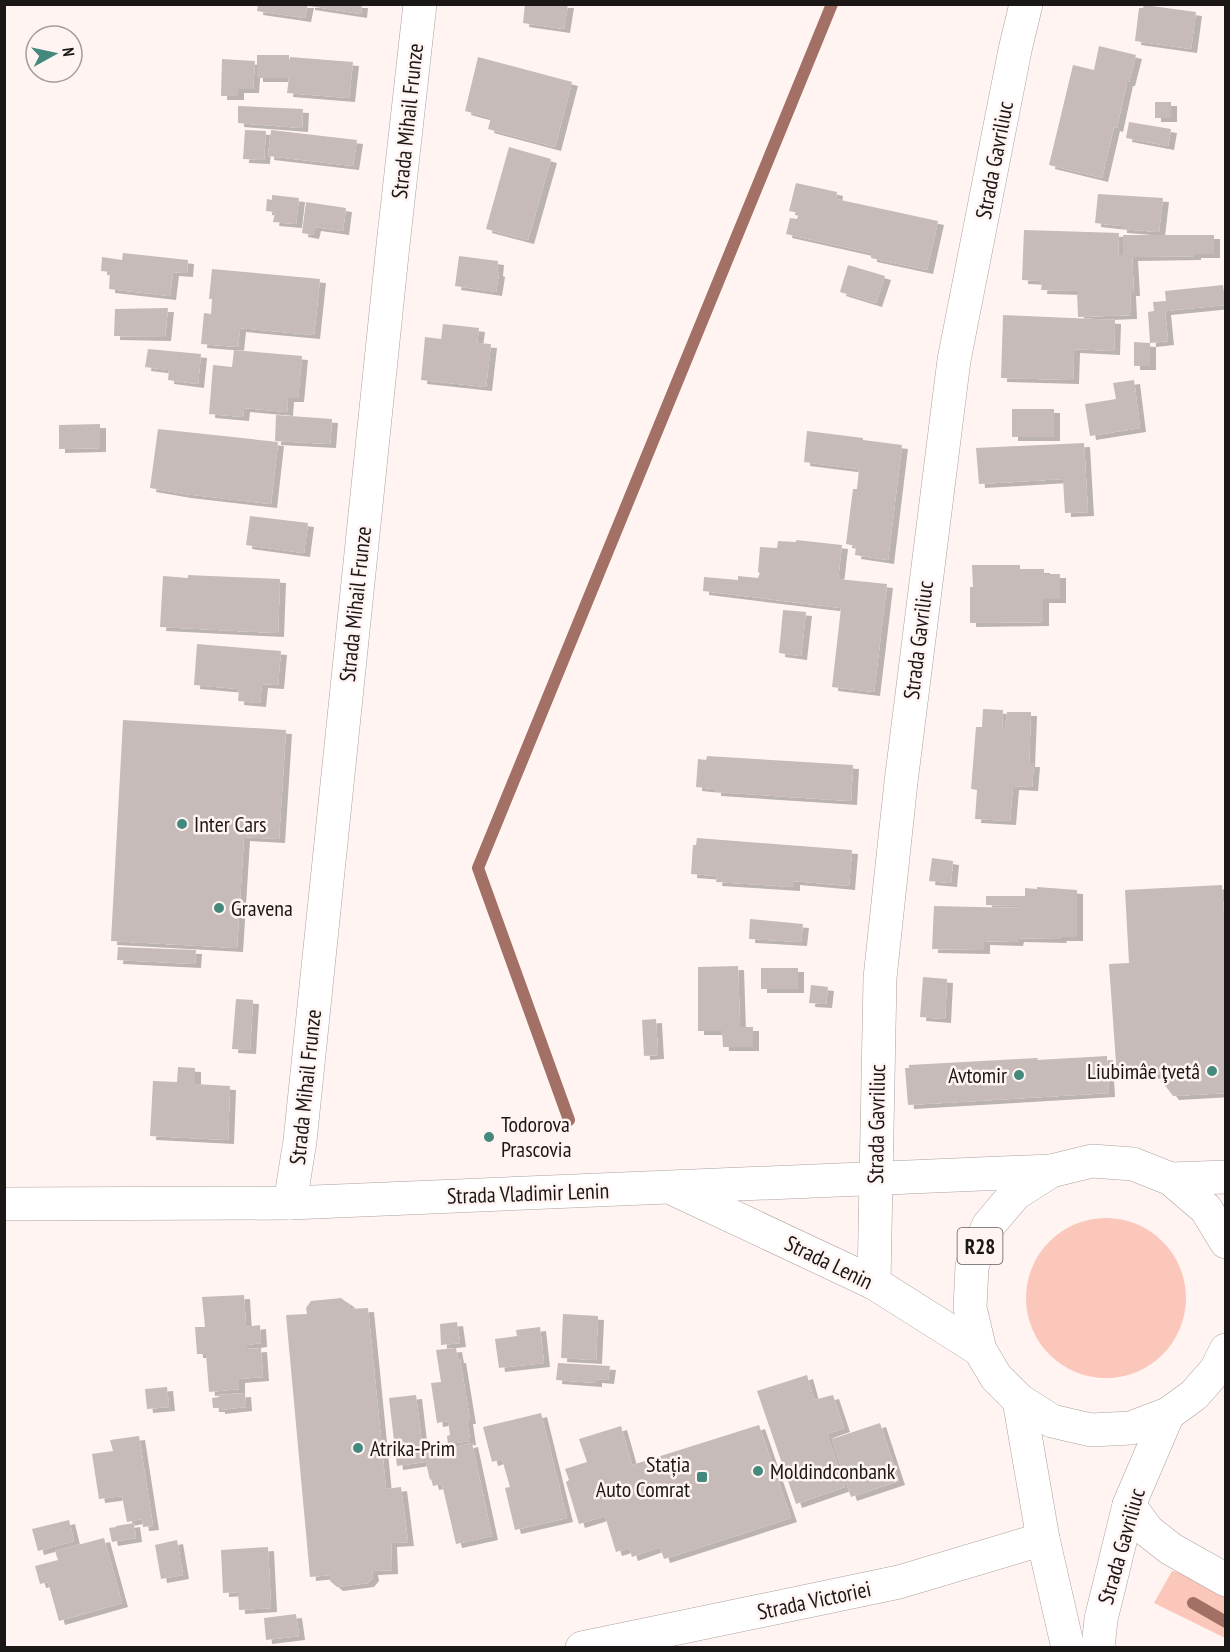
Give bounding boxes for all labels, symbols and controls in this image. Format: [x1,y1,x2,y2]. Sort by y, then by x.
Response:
north arrow [24,24,84,84]
street label: Strada Mihail Frunze [385,42,429,200]
text: N [58,46,79,58]
street label: Strada Gavriliuc [969,99,1019,221]
street label: Strada Mihail Frunze [333,525,377,683]
street label: Strada Gavriliuc [897,579,939,701]
place label: Inter Cars [194,810,267,838]
marker: Inter Cars [175,817,189,831]
place label: Gravena [231,894,293,922]
marker: Gravena [212,901,226,915]
street label: Strada Mihail Frunze [283,1008,327,1166]
place label: Liubimâe ţvetâ [1087,1057,1200,1085]
place label: Avtomir [948,1061,1007,1089]
street label: Strada Gavriliuc [861,1064,891,1184]
marker: Liubimâe ţvetâ [1205,1064,1219,1078]
marker: Avtomir [1012,1068,1026,1082]
place label: Todorova Prascovia [501,1110,571,1163]
marker: Todorova Prascovia [482,1130,496,1144]
street label: Strada Vladimir Lenin [446,1176,610,1210]
road number: R28 [958,1228,1002,1264]
street label: Strada Lenin [780,1229,878,1295]
place label: Atrika-Prim [370,1434,455,1462]
marker: Atrika-Prim [351,1441,365,1455]
place label: Stația Auto Comrat [596,1450,690,1503]
place label: Moldindconbank [770,1457,896,1485]
marker: Moldindconbank [751,1464,765,1478]
marker: Stația Auto Comrat [695,1470,709,1484]
street label: Strada Gavriliuc [1091,1485,1151,1607]
street label: Strada Victoriei [755,1574,873,1626]

